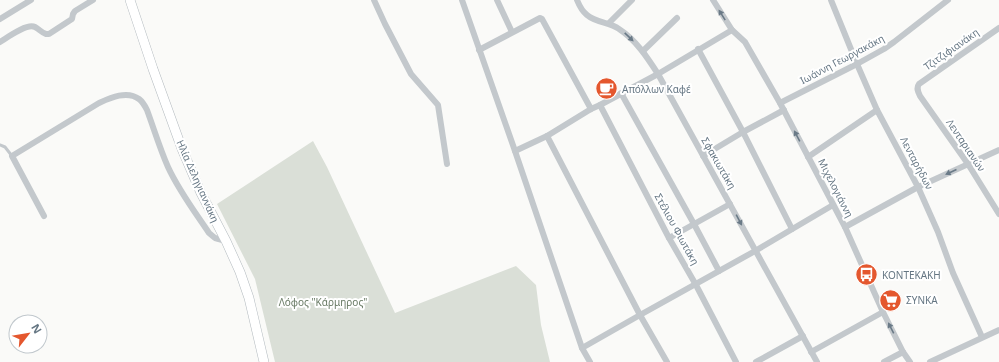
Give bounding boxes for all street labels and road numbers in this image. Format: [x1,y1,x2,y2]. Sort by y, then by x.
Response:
street label: Τζιτζιφιανάκη [921,25,981,73]
street label: Ιωάννη Γεωργακάκη [797,31,887,87]
street label: Λενταριανών [943,116,989,174]
street label: Σφακιωτάκη [698,134,740,192]
street label: Λενταρήδων [897,134,937,192]
street label: Ηλία Δεληγιαννάκη [173,137,223,225]
street label: Μιχελογιάννη [815,156,857,220]
street label: Στέλιου Φιωτάκη [652,191,702,267]

